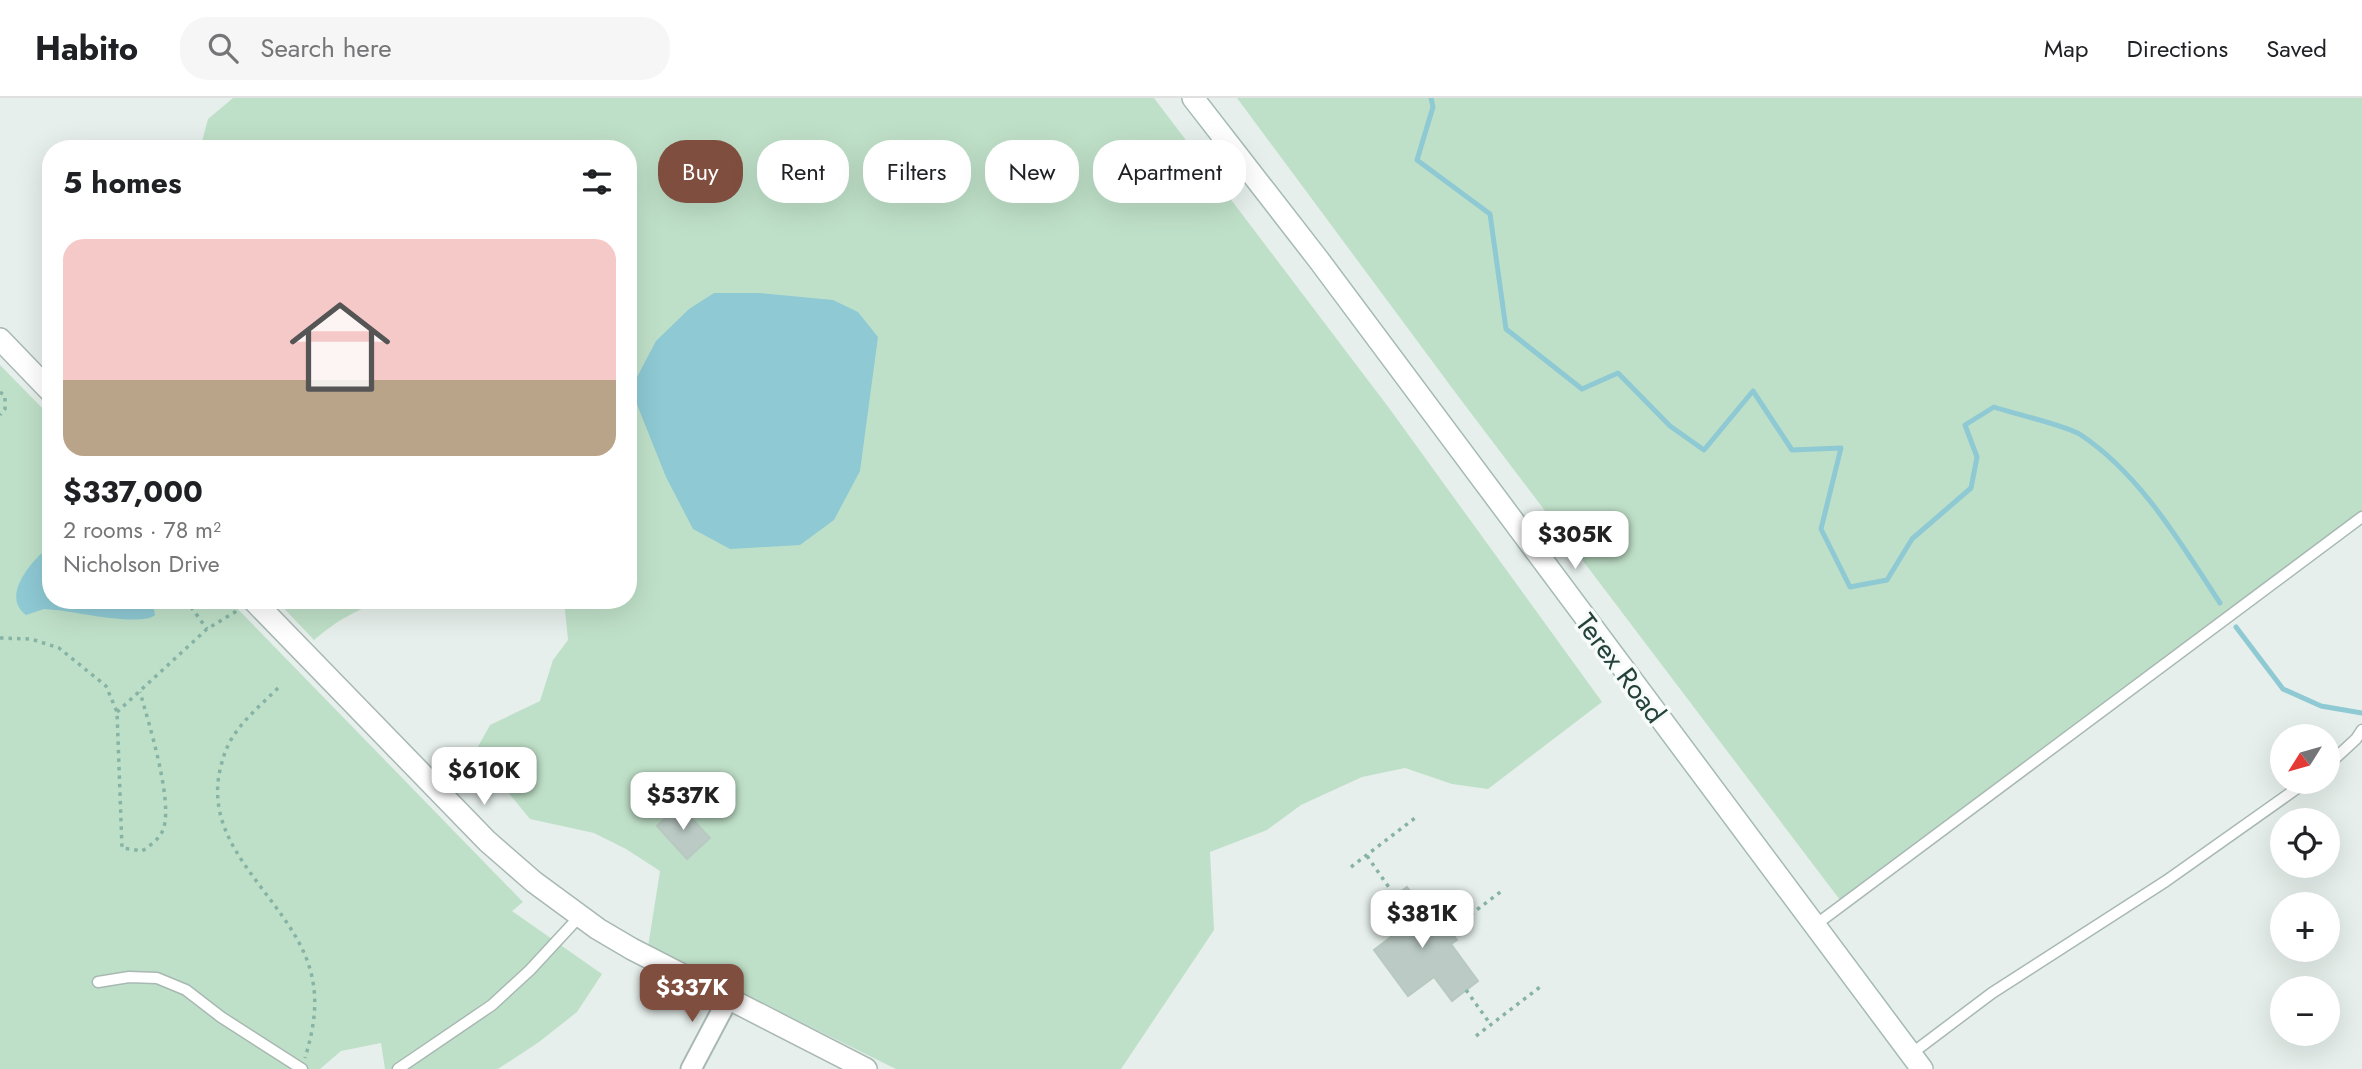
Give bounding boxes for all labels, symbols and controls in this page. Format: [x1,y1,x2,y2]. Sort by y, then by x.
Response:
search box [180,17,670,80]
text: Habito [35,25,138,72]
icon: search [204,29,242,67]
text: Search here [260,29,392,67]
text: Map [2044,31,2089,66]
text: Directions [2127,31,2228,66]
text: Saved [2266,31,2327,66]
chip: Buy [658,140,743,203]
chip: Rent [757,140,849,203]
chip: Filters [863,140,971,203]
chip: New [985,140,1079,203]
chip: Apartment [1093,140,1246,203]
text: 5 homes [63,161,182,204]
icon: filters [578,163,616,201]
icon: home [277,284,403,410]
text: $337,000 [63,470,203,513]
pin: $305K [1526,512,1624,571]
text: 2 rooms · 78 m² [63,513,221,547]
text: $305K [1538,517,1612,551]
text: Nicholson Drive [63,547,220,581]
street label: Terex Road [1566,605,1676,732]
north arrow [2270,724,2340,794]
map controls [2270,724,2340,1046]
pin: $610K [435,748,533,807]
text: $610K [448,753,520,787]
pin: $537K [634,772,732,832]
text: $537K [646,778,720,812]
button: locate [2270,808,2340,878]
pin: $381K [1373,890,1471,950]
button: + [2270,892,2340,962]
text: $381K [1387,896,1457,930]
pin: $337K [643,964,741,1024]
text: $337K [656,970,728,1004]
button: − [2270,976,2340,1046]

